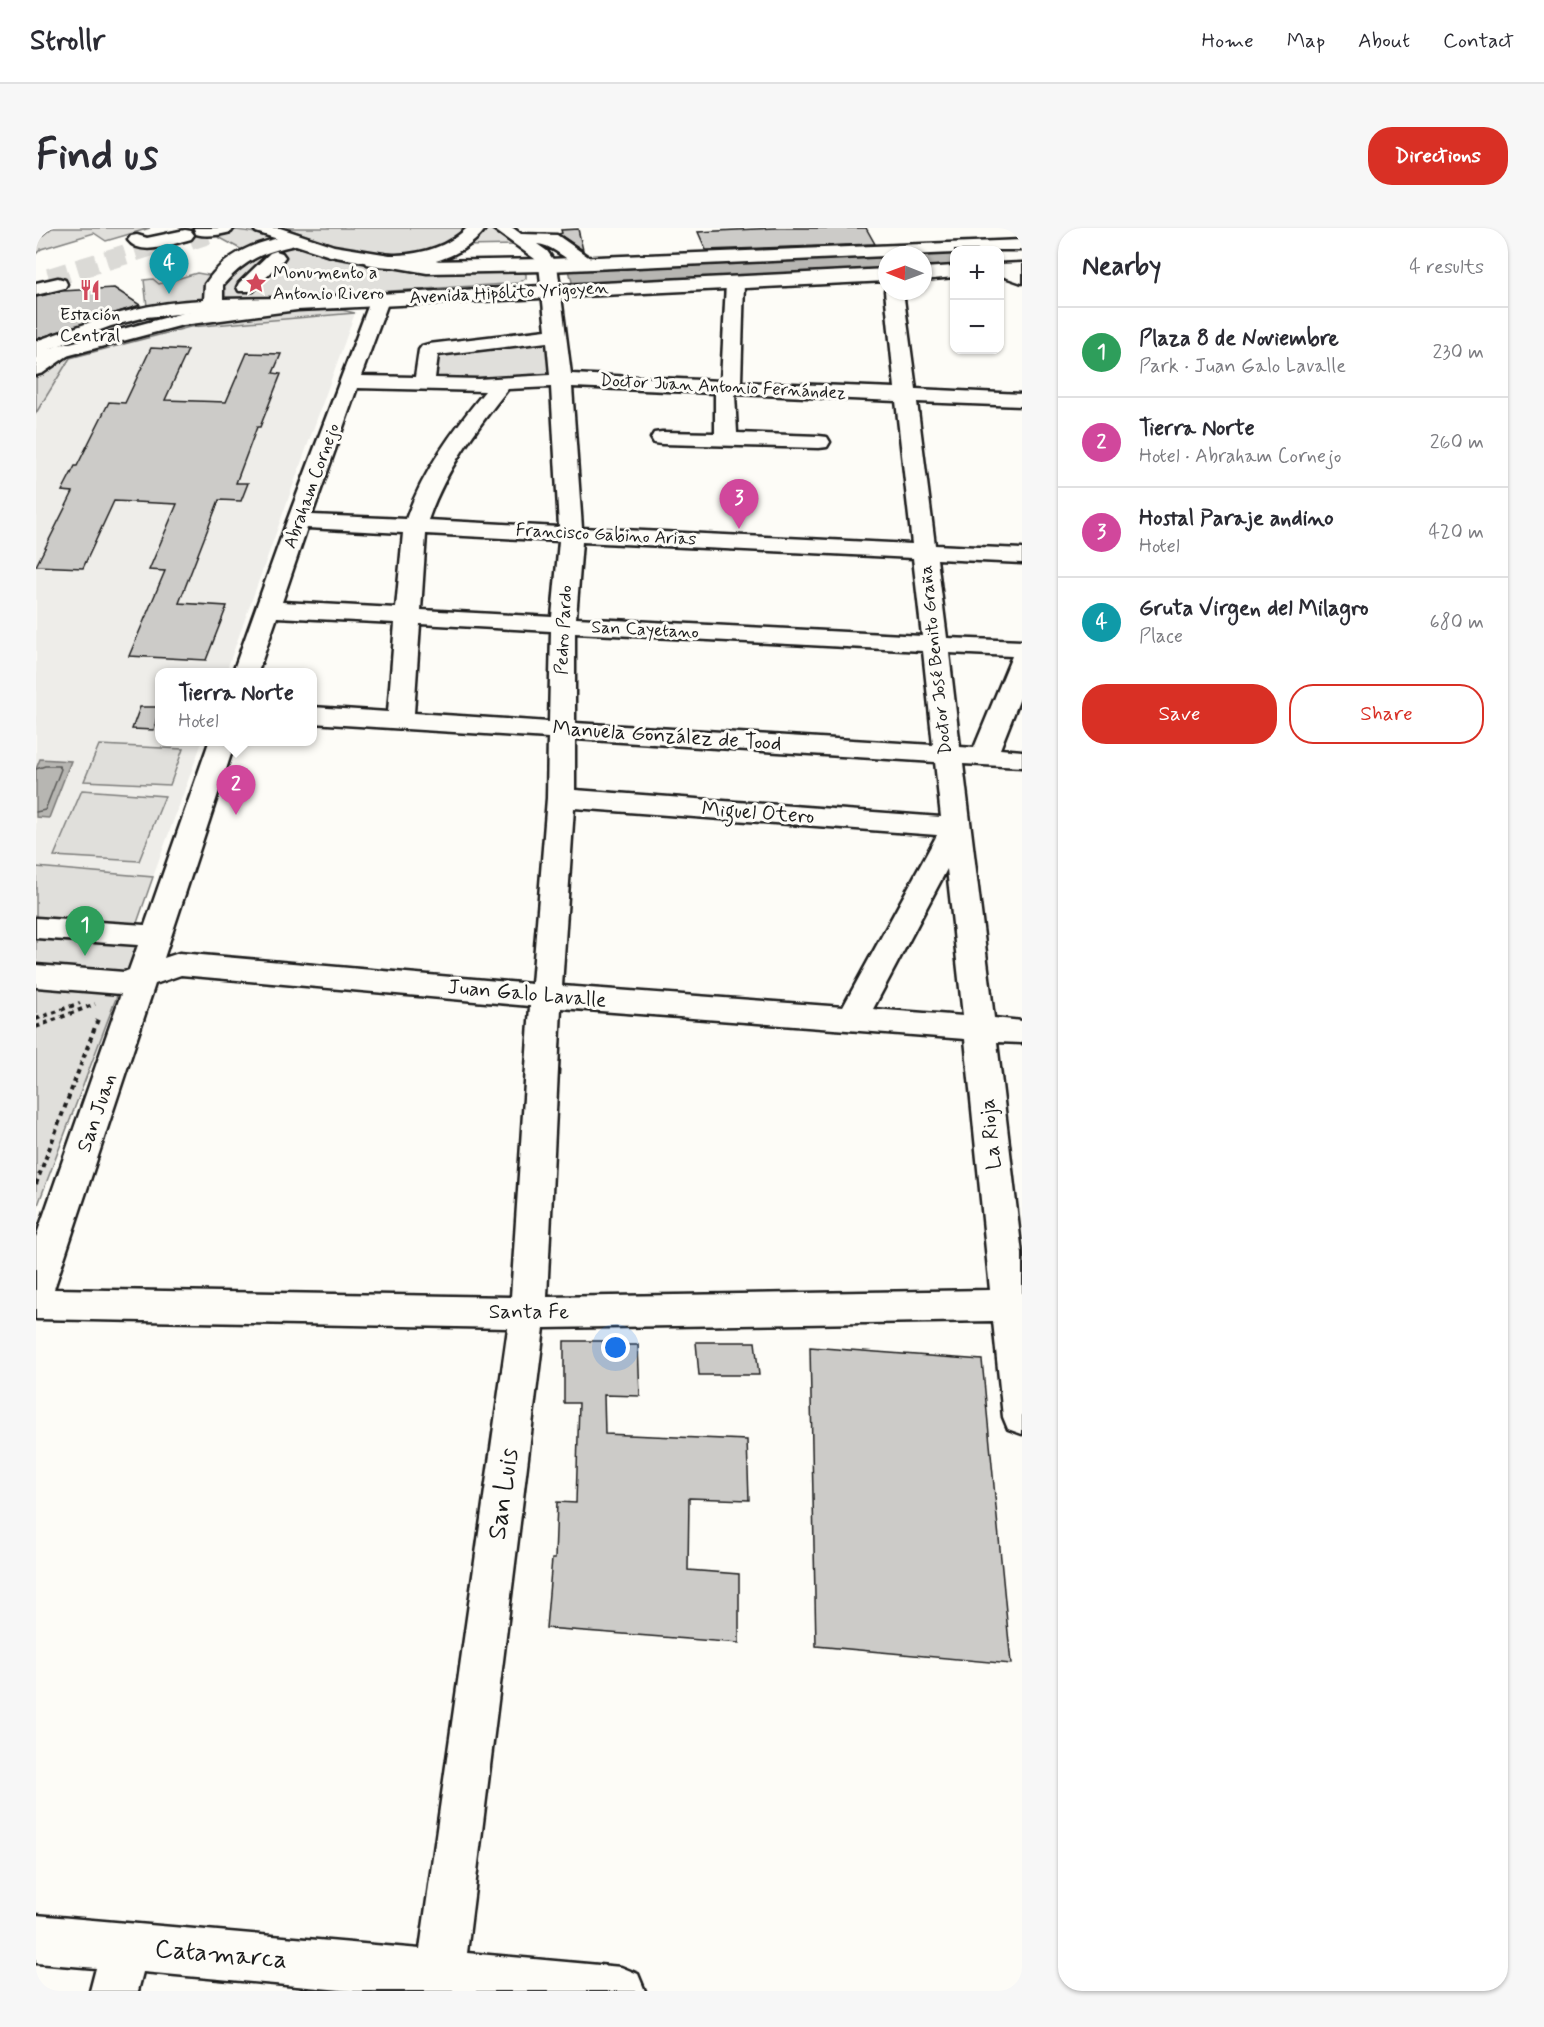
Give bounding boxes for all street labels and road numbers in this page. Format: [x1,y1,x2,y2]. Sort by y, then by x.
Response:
street label: Avenida Hipólito Yrigoyen [409,276,609,310]
street label: Doctor Juan Antonio Fernández [599,369,847,405]
street label: Abraham Cornejo [278,420,346,552]
street label: Francisco Gabino Arias [515,518,697,552]
street label: Doctor José Benito Graña [914,564,958,756]
street label: Pedro Pardo [550,585,578,675]
street label: San Cayetano [591,615,699,645]
street label: Manuela González de Tood [552,714,782,758]
street label: Miguel Otero [701,795,815,833]
street label: Juan Galo Lavalle [446,973,608,1015]
street label: San Juan [70,1070,124,1156]
street label: La Rioja [973,1097,1009,1171]
street label: Santa Fe [489,1298,569,1326]
street label: San Luis [481,1446,527,1542]
street label: Catamarca [153,1932,289,1978]

